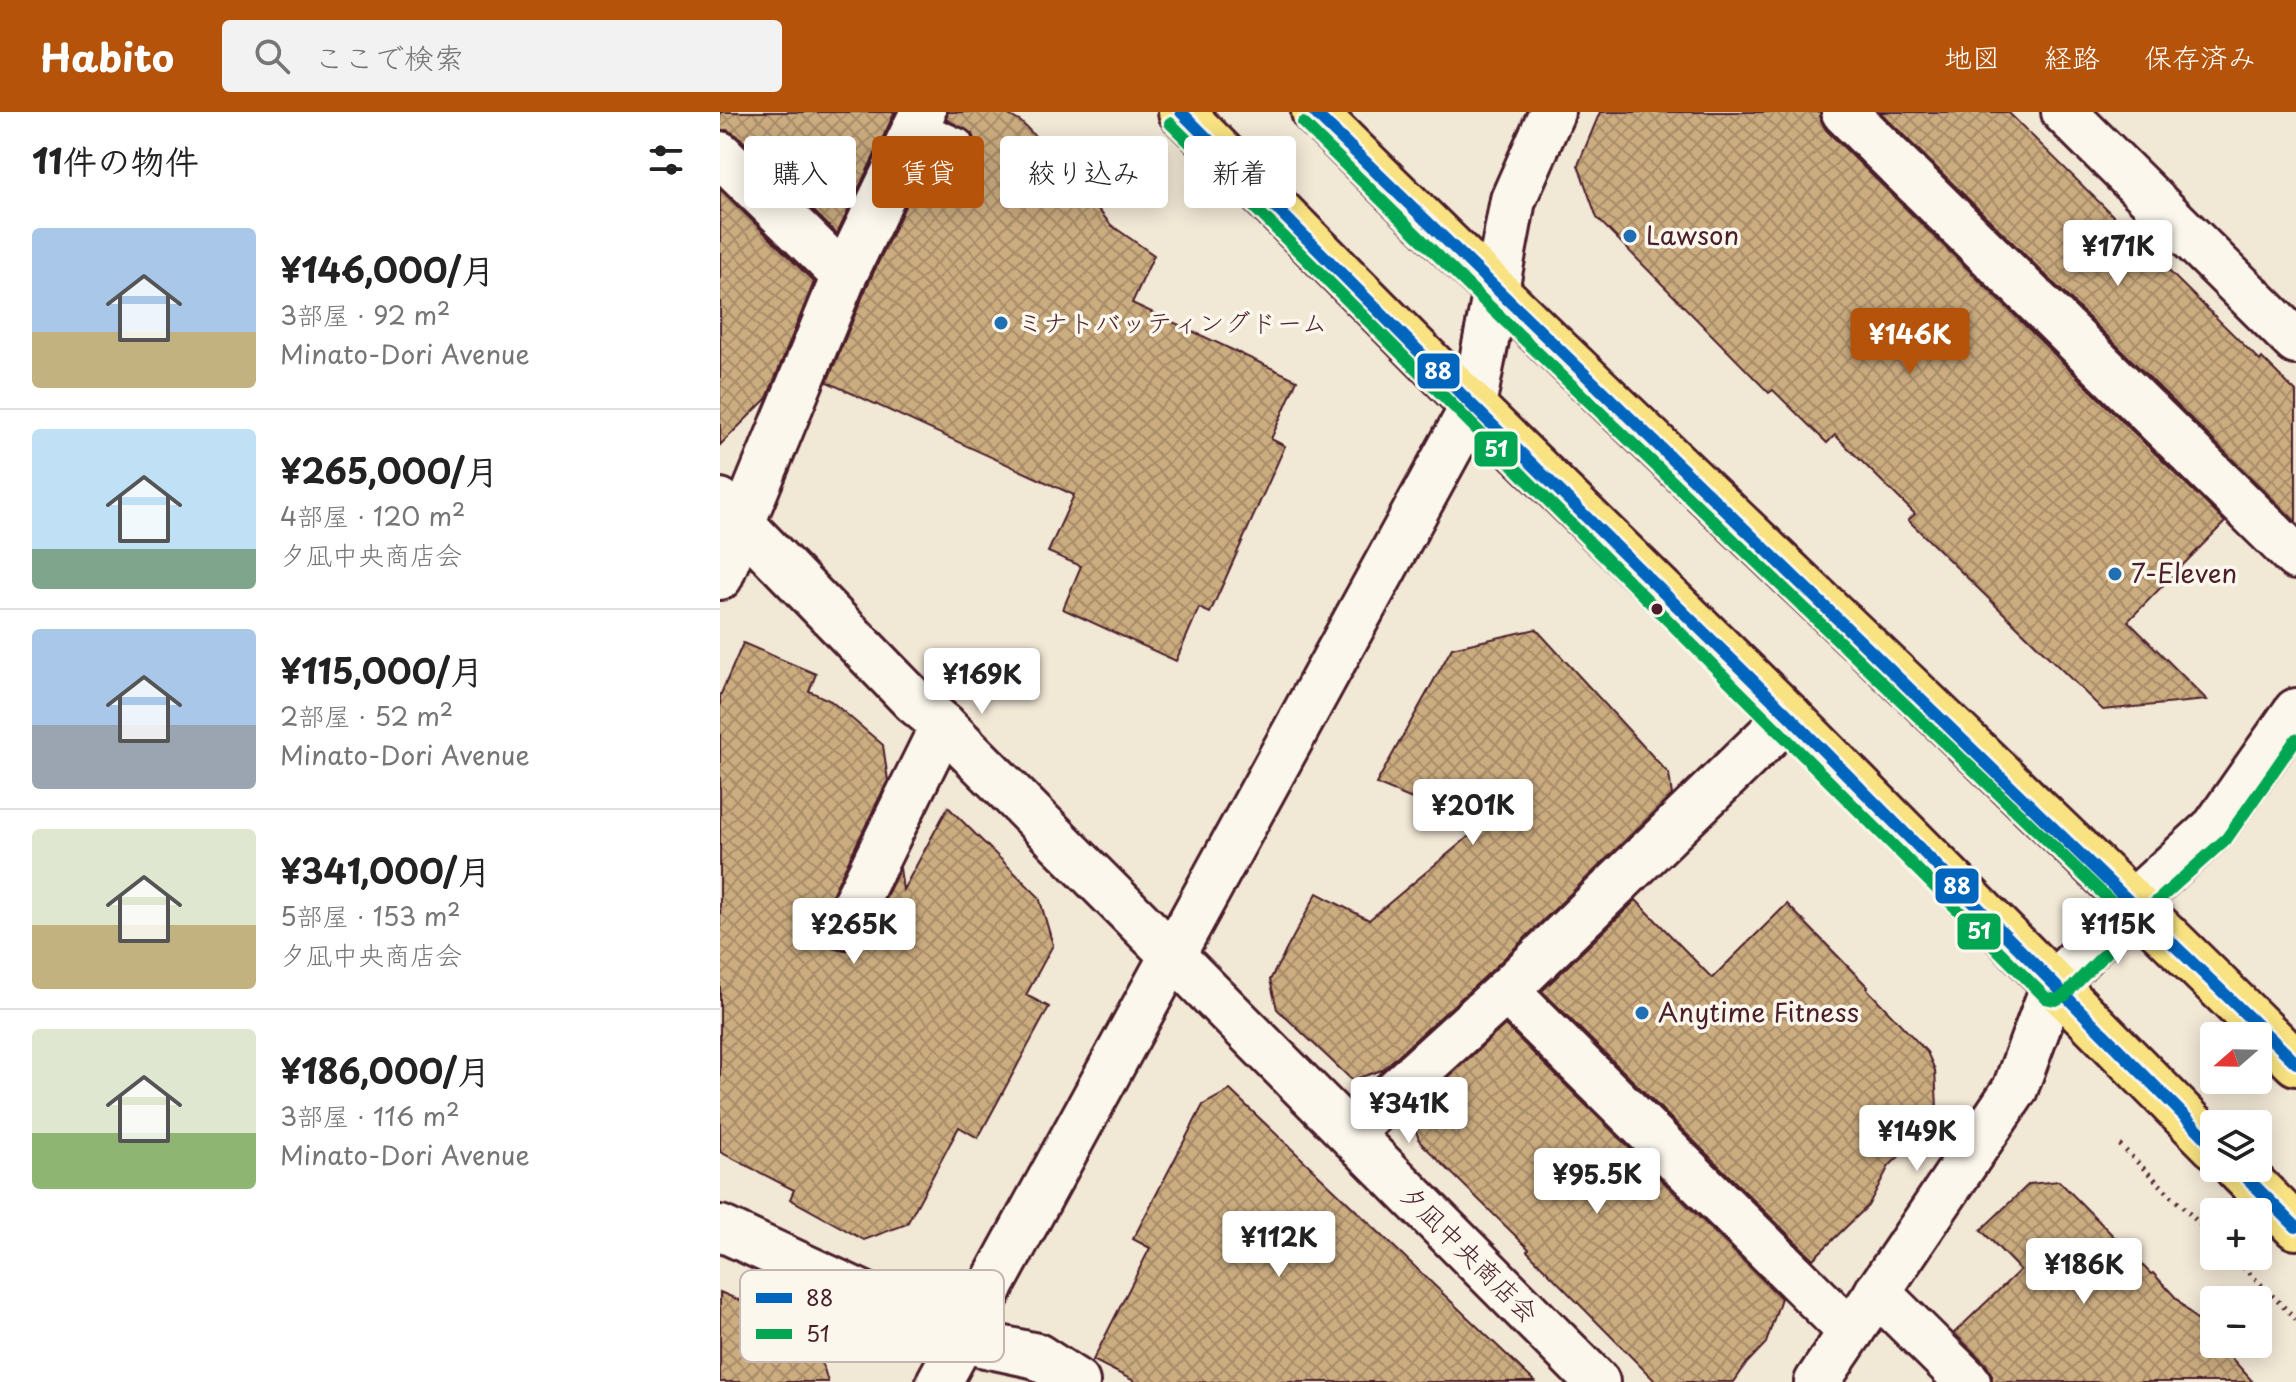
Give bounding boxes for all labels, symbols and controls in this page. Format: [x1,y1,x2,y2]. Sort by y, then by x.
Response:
search box [222,20,782,92]
text: Habito [40,28,174,85]
icon: search [250,34,294,78]
text: ここで検索 [314,34,464,79]
text: 地図 [1944,35,2000,78]
text: 経路 [2044,35,2100,78]
text: 保存済み [2144,35,2256,78]
text: 11件の物件 [32,134,199,186]
chip: 購入 [744,136,856,208]
chip: 賃貸 [872,136,984,208]
chip: 絞り込み [1000,136,1168,208]
chip: 新着 [1184,136,1296,208]
icon: filters [644,138,688,182]
place label: Lawson [1646,215,1739,254]
pin: ¥171K [2062,220,2174,288]
text: ¥171K [2081,226,2155,265]
marker: Lawson [1621,227,1639,245]
text: ¥146,000/月 [280,243,495,295]
icon: home [96,260,192,356]
text: 3部屋 · 92 m² [280,295,450,334]
place label: ミナトバッティングドーム [1017,302,1327,341]
pin: ¥146K [1854,308,1966,376]
marker: ミナトバッティングドーム [992,314,1010,332]
text: ¥146K [1869,314,1951,353]
text: Minato-Dori Avenue [280,334,530,373]
line badge: 88 [1416,352,1461,390]
text: 88 [1424,353,1452,386]
line badge: 51 [1473,430,1519,468]
text: 51 [1484,431,1508,464]
text: ¥265,000/月 [280,444,499,496]
icon: home [96,461,192,557]
text: 4部屋 · 120 m² [280,496,465,535]
text: 夕凪中央商店会 [280,535,462,574]
place label: 7-Eleven [2131,553,2237,592]
marker: 7-Eleven [2106,565,2124,583]
unlabelled marker [1649,601,1665,617]
text: ¥115,000/月 [280,644,484,696]
pin: ¥169K [926,648,1038,716]
text: ¥169K [942,654,1022,693]
icon: home [96,661,192,757]
text: 2部屋 · 52 m² [280,696,453,735]
text: Minato-Dori Avenue [280,735,530,774]
pin: ¥201K [1417,779,1529,847]
text: ¥201K [1431,785,1515,824]
text: ¥341,000/月 [280,844,491,896]
icon: home [96,861,192,957]
line badge: 88 [1934,867,1980,905]
text: 88 [1943,868,1971,901]
text: 5部屋 · 153 m² [280,896,461,935]
pin: ¥265K [798,898,910,966]
pin: ¥115K [2062,898,2174,966]
text: ¥265K [811,904,897,943]
text: ¥115K [2080,904,2156,943]
line badge: 51 [1956,912,2002,951]
text: 51 [1967,913,1991,946]
text: 夕凪中央商店会 [280,935,462,974]
place label: Anytime Fitness [1658,992,1859,1031]
marker: Anytime Fitness [1633,1004,1651,1022]
north arrow [2200,1022,2272,1094]
map controls [2200,1022,2272,1358]
text: ¥186,000/月 [280,1044,491,1096]
icon: home [96,1061,192,1157]
pin: ¥341K [1353,1077,1465,1145]
text: ¥341K [1369,1083,1449,1122]
text: 3部屋 · 116 m² [280,1096,460,1135]
pin: ¥149K [1861,1105,1973,1173]
button: layers [2200,1110,2272,1182]
text: ¥149K [1877,1111,1957,1150]
text: Minato-Dori Avenue [280,1135,530,1174]
pin: ¥95.5K [1532,1148,1662,1216]
text: ¥95.5K [1552,1154,1642,1193]
street label: 夕凪中央商店会 [1392,1175,1548,1331]
button: + [2200,1198,2272,1270]
pin: ¥112K [1223,1211,1335,1279]
text: ¥112K [1240,1217,1318,1256]
pin: ¥186K [2028,1238,2140,1306]
text: ¥186K [2044,1244,2124,1283]
legend [740,1270,1004,1362]
text: 88 [806,1280,833,1313]
button: − [2200,1286,2272,1358]
text: 51 [806,1316,830,1349]

